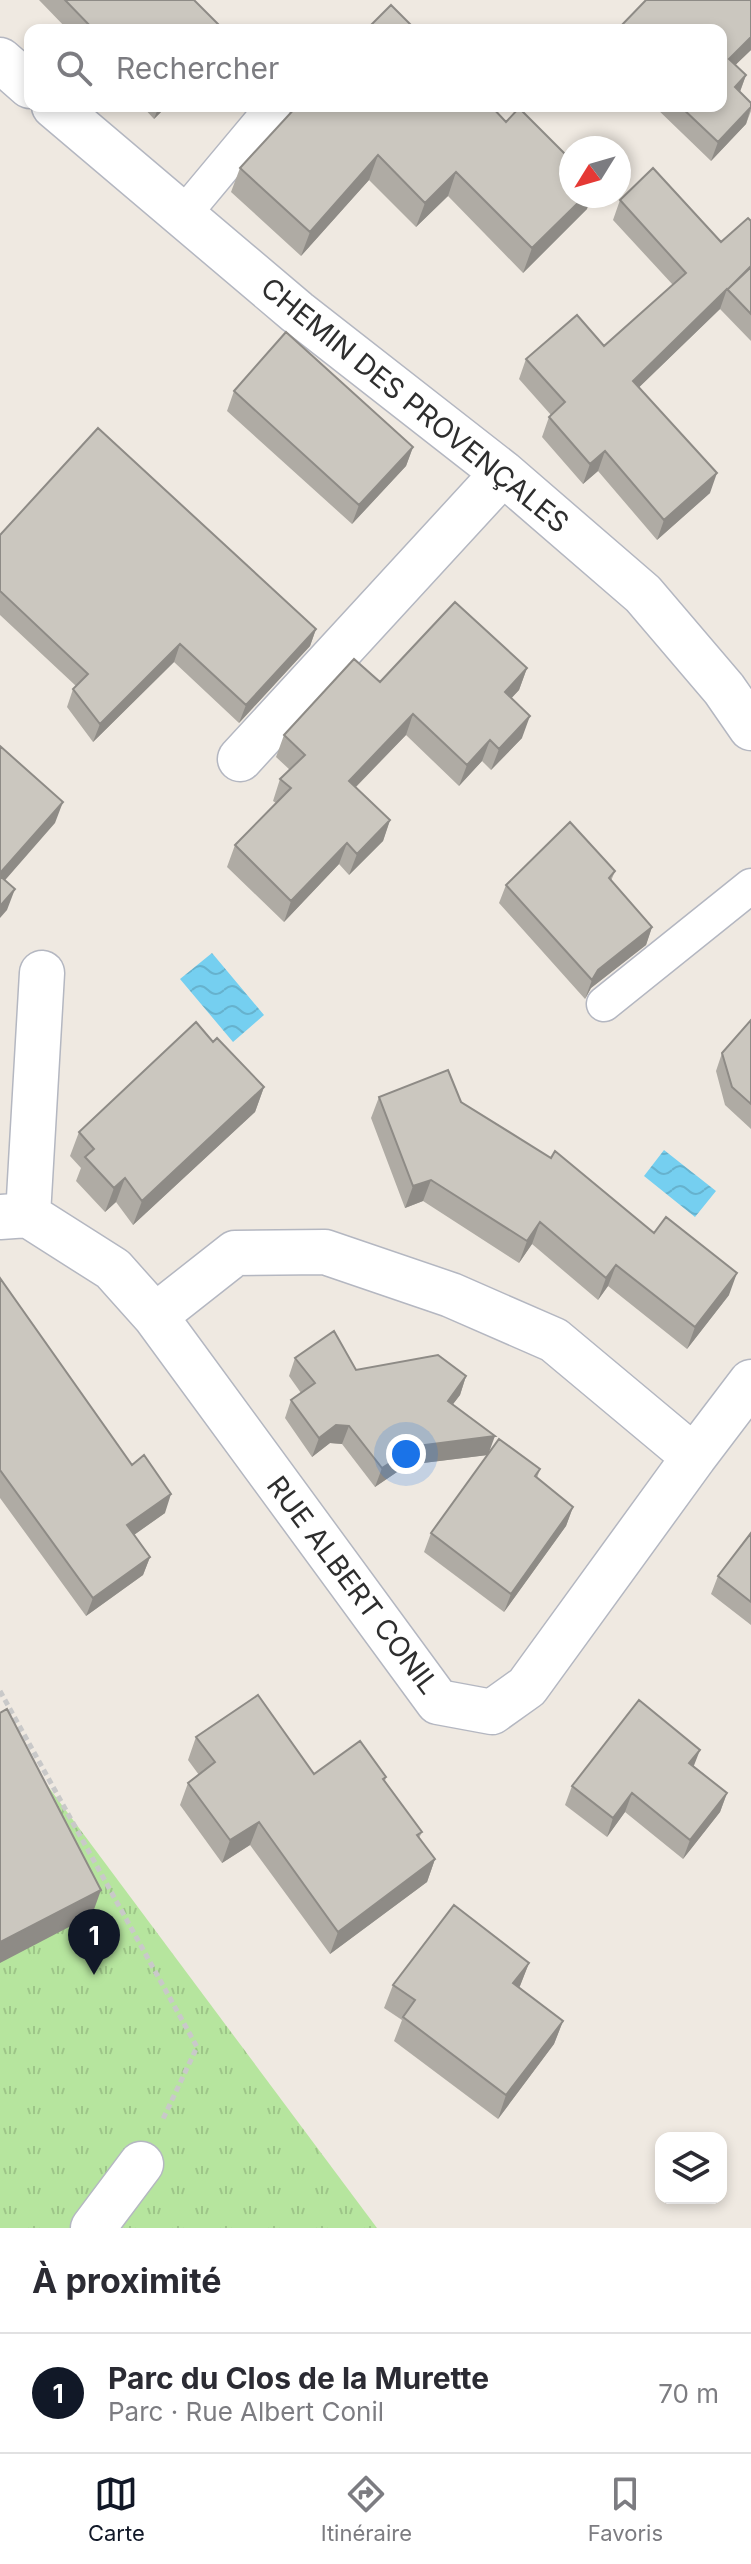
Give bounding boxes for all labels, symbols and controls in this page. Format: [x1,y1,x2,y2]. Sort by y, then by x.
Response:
search box [24,24,727,112]
icon: search [52,46,96,90]
text: Rechercher [116,50,279,86]
north arrow [559,136,631,208]
street label: CHEMIN DES PROVENÇALES [254,270,576,540]
your location [386,1434,426,1474]
street label: RUE ALBERT CONIL [260,1469,446,1701]
pin: 1 [68,1909,120,1975]
map controls [655,2132,727,2204]
button: layers [655,2132,727,2204]
text: À proximité [32,2260,222,2301]
text: Parc du Clos de la Murette [108,2360,489,2396]
text: 1 [52,2378,64,2409]
text: 70 m [658,2378,719,2409]
text: Parc · Rue Albert Conil [108,2396,384,2427]
tab: Carte [88,2472,145,2546]
tab: Itinéraire [321,2472,412,2546]
tab: Favoris [588,2472,663,2546]

